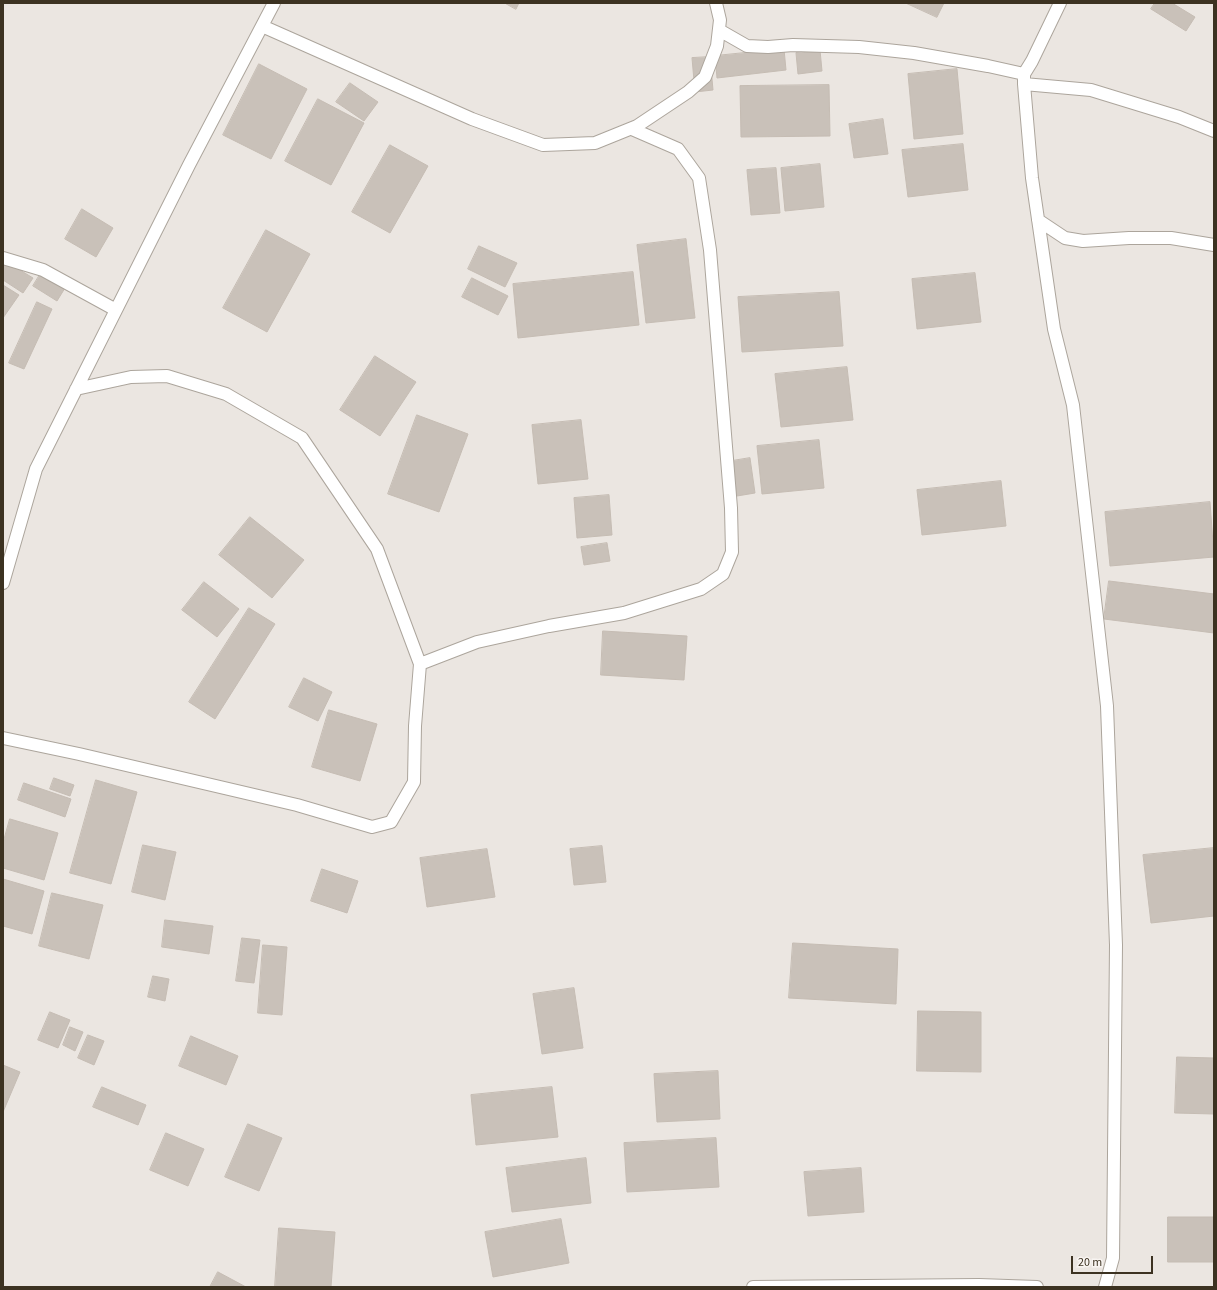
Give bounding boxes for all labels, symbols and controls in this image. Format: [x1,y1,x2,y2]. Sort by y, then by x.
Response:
scale bar [1073,1248,1155,1274]
text: 20 m [1078,1254,1102,1271]

